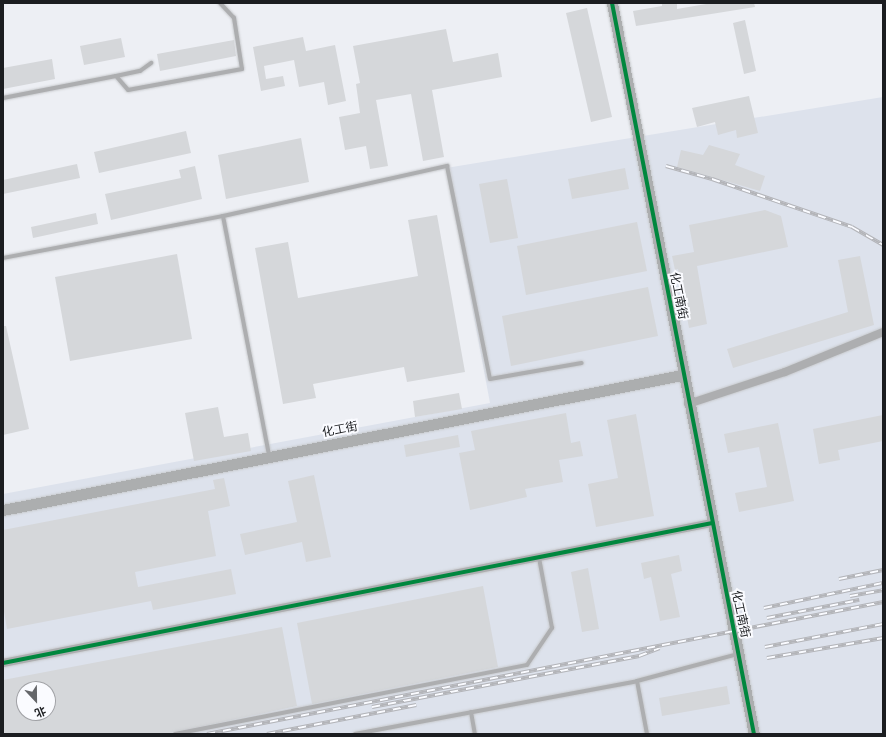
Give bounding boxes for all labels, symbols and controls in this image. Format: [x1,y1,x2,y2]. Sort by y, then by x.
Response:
street label: 化工南街 [666,271,690,321]
street label: 化工街 [321,419,359,441]
street label: 化工南街 [728,589,752,639]
north arrow [16,681,56,721]
text: 北 [33,704,48,720]

